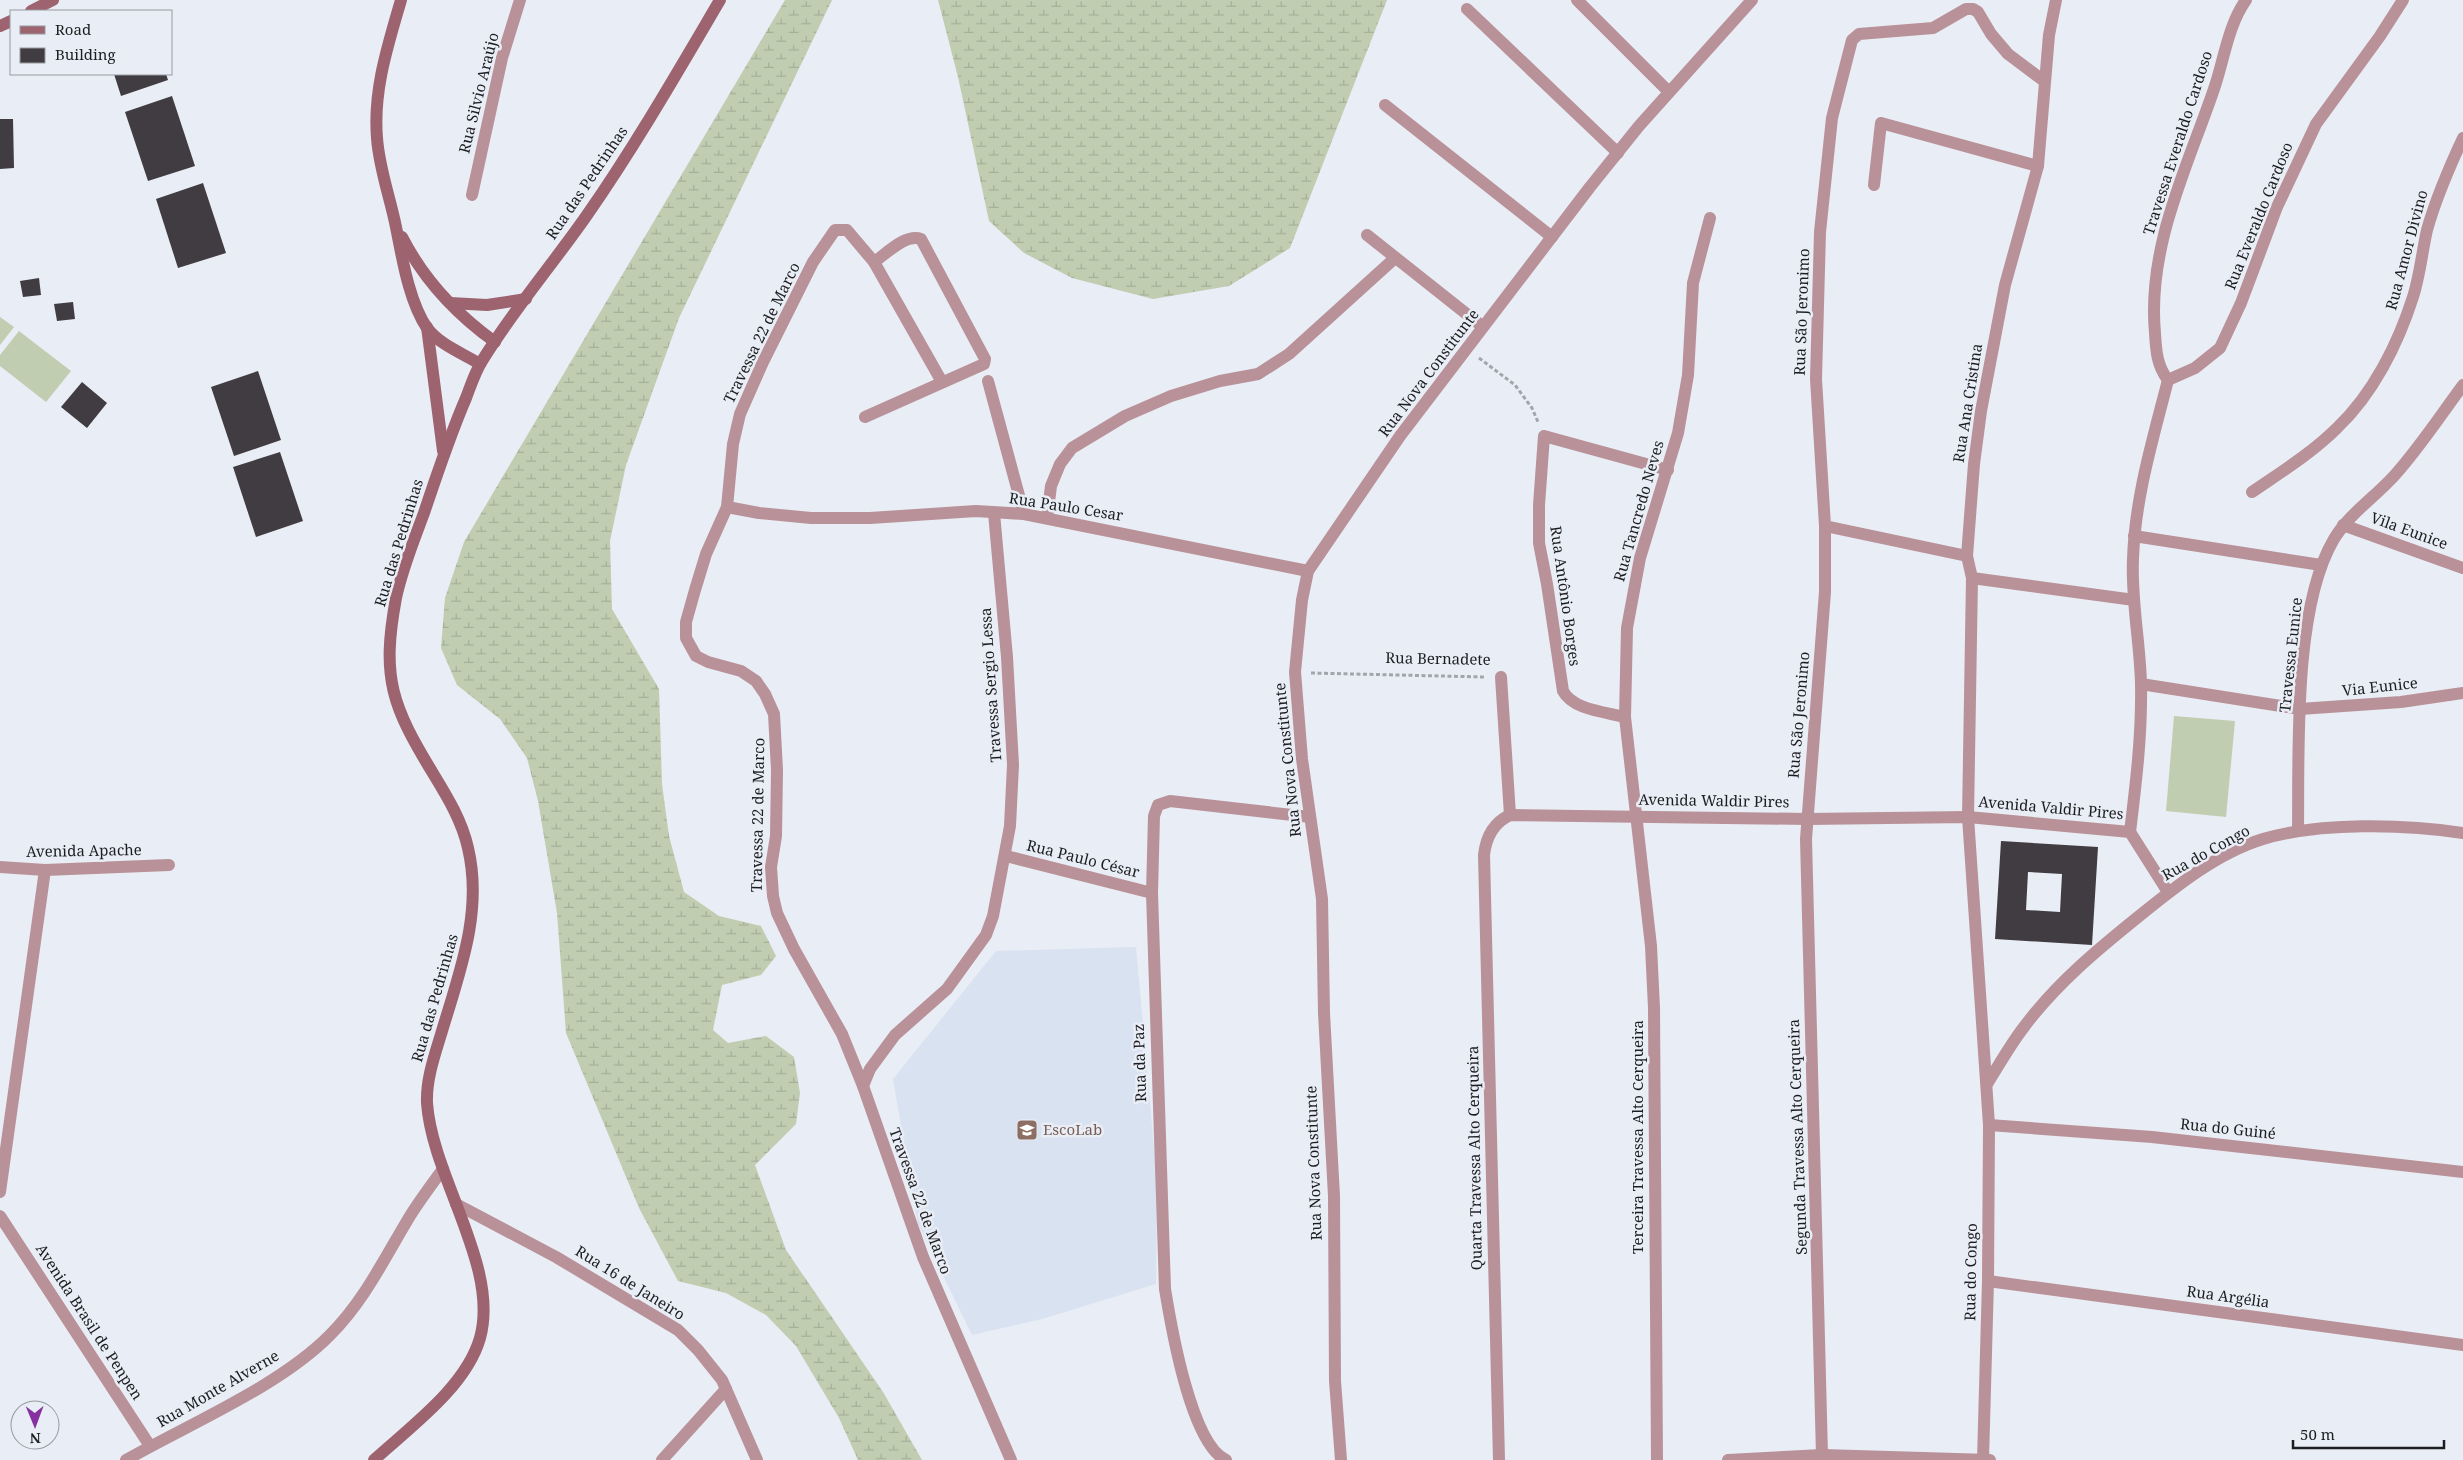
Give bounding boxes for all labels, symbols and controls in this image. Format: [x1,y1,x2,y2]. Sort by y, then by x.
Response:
legend [10,10,172,75]
text: Road [55,19,91,39]
street label: Rua Silvio Araújo [453,30,503,155]
text: Building [55,44,116,64]
street label: Travessa Everaldo Cardoso [2138,48,2216,237]
street label: Rua das Pedrinhas [541,122,632,243]
street label: Rua Everaldo Cardoso [2219,139,2297,292]
street label: Rua Amor Divino [2380,187,2432,312]
street label: Rua São Jeronimo [1789,248,1813,376]
street label: Travessa 22 de Marco [718,259,804,406]
street label: Rua Nova Constitunte [1374,304,1483,440]
street label: Rua Ana Cristina [1948,342,1986,464]
street label: Rua Tancredo Neves [1608,438,1668,584]
street label: Rua das Pedrinhas [369,476,427,609]
street label: Rua Paulo Cesar [1008,487,1125,525]
street label: Vila Eunice [2368,507,2451,553]
street label: Rua Antônio Borges [1546,524,1586,667]
street label: Travessa Eunice [2274,596,2306,713]
street label: Travessa Sergio Lessa [975,607,1005,763]
street label: Rua Bernadete [1385,647,1491,669]
street label: Rua São Jeronimo [1782,651,1814,779]
street label: Via Eunice [2341,672,2419,700]
street label: Rua Nova Constitunte [1269,682,1305,838]
street label: Travessa 22 de Marco [746,738,768,892]
street label: Avenida Waldir Pires [1638,789,1790,811]
street label: Avenida Valdir Pires [1978,791,2125,823]
street label: Rua do Congo [2158,820,2253,885]
street label: Rua Paulo César [1025,834,1142,882]
street label: Avenida Apache [26,839,142,861]
street label: Rua das Pedrinhas [406,931,462,1064]
street label: Segunda Travessa Alto Cerqueira [1783,1019,1811,1255]
street label: Terceira Travessa Alto Cerqueira [1627,1020,1647,1254]
street label: Rua da Paz [1128,1023,1150,1103]
street label: Quarta Travessa Alto Cerqueira [1462,1045,1486,1271]
street label: Rua Nova Constitunte [1300,1085,1326,1241]
street label: Rua do Guiné [2179,1113,2277,1143]
school or university icon: EscoLab [1015,1118,1039,1142]
place label: EscoLab [1043,1119,1102,1139]
street label: Travessa 22 de Marco [885,1125,957,1277]
street label: Rua do Congo [1959,1223,1981,1321]
street label: Avenida Brasil de Penpen [32,1240,148,1404]
street label: Rua 16 de Janeiro [572,1240,689,1324]
street label: Rua Argélia [2185,1280,2271,1312]
street label: Rua Monte Alverne [153,1345,282,1431]
north arrow [10,1400,60,1450]
scale bar [2293,1418,2444,1450]
text: 50 m [2300,1424,2335,1444]
text: N [30,1429,41,1448]

